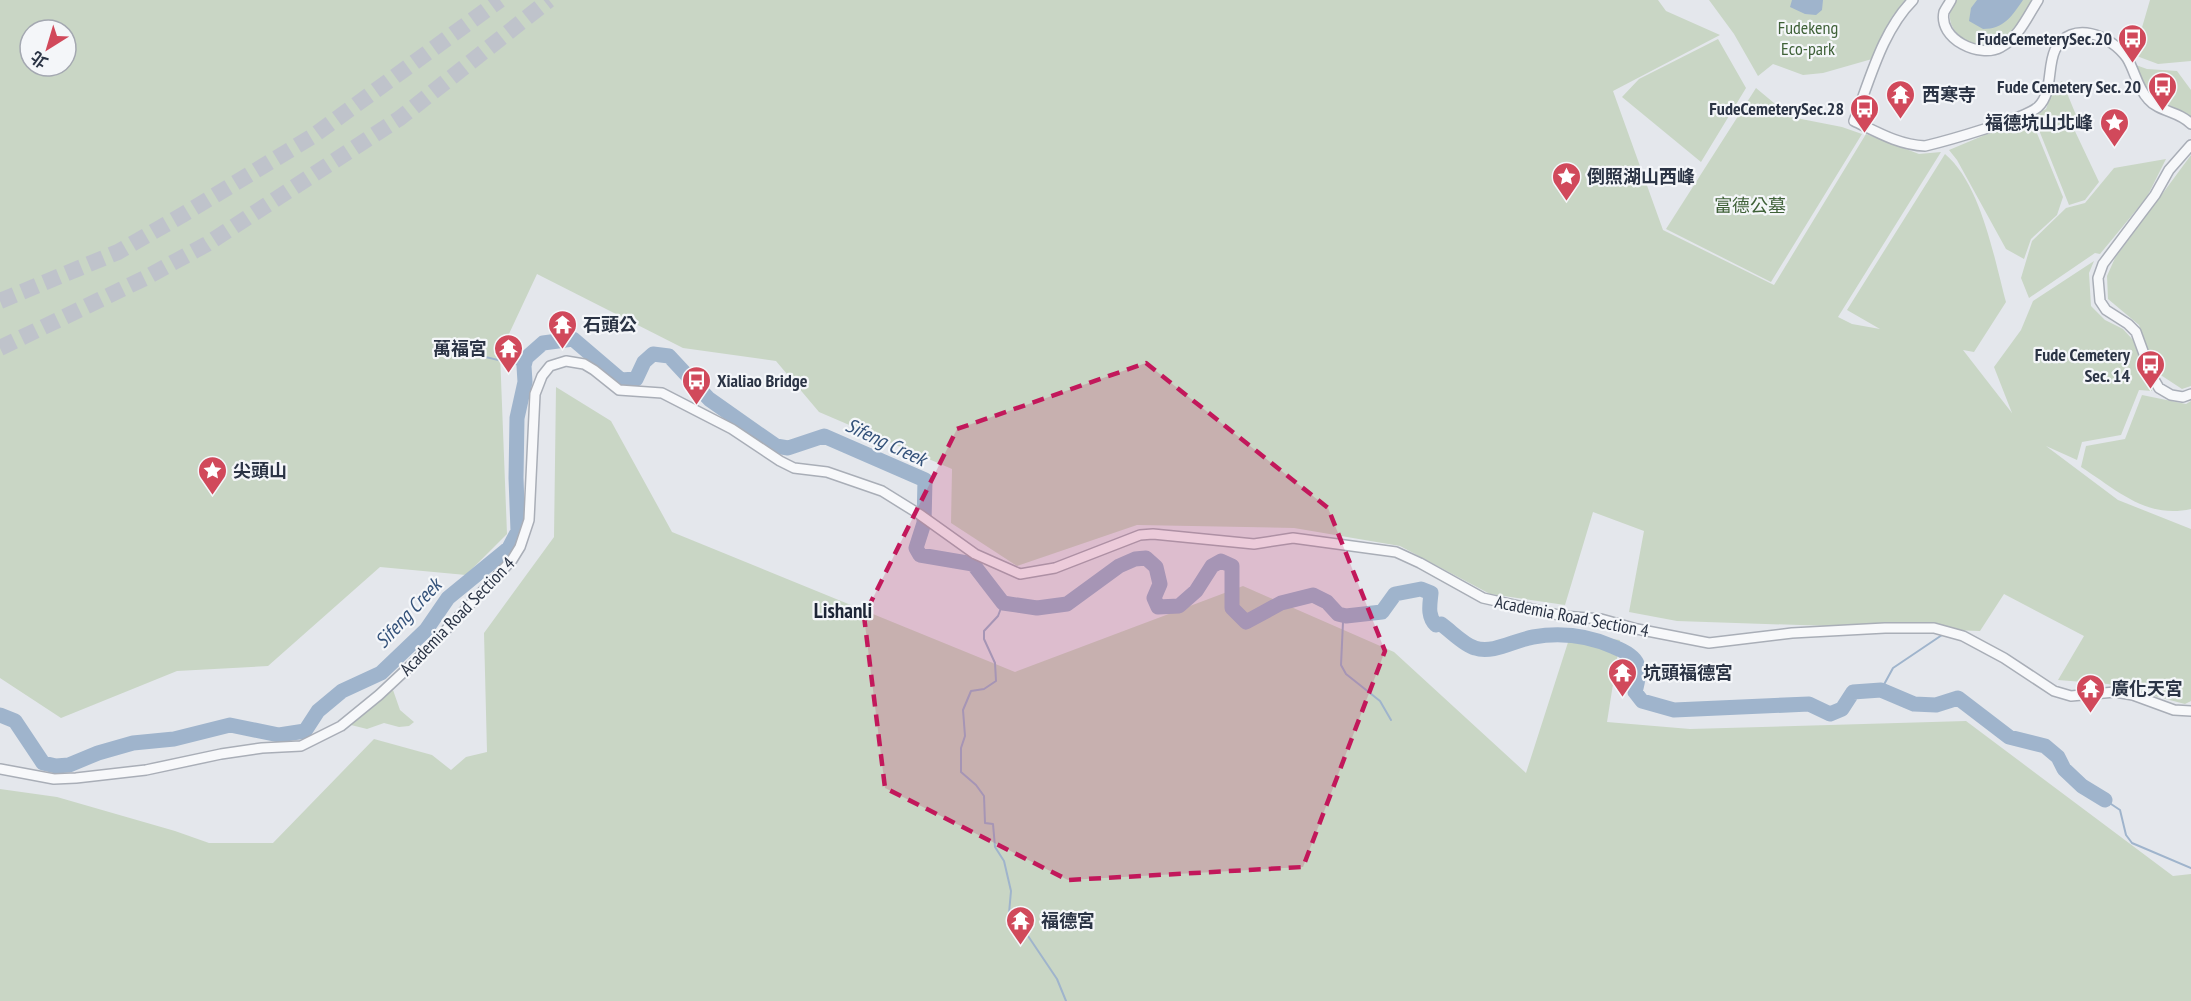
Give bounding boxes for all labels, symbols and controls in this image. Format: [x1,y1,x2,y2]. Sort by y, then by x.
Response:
park label: Fudekeng Eco-park [1778,16,1838,60]
north arrow [18,18,78,78]
bus stop icon: FudeCemeterySec.20 [2117,22,2149,64]
place label: FudeCemeterySec.20 [1977,27,2112,50]
text: 北 [27,47,51,73]
bus stop icon: Fude Cemetery Sec. 20 [2146,70,2178,112]
place label: Fude Cemetery Sec. 20 [1997,75,2141,98]
temple icon: 西寒寺 [1885,78,1917,120]
place label: 西寒寺 [1922,83,1976,106]
bus stop icon: FudeCemeterySec.28 [1849,92,1881,134]
place label: FudeCemeterySec.28 [1709,97,1844,120]
place icon: 福德坑山北峰 [2098,106,2130,148]
place label: 福德坑山北峰 [1985,111,2093,134]
place icon: 倒照湖山西峰 [1550,160,1582,202]
place label: 倒照湖山西峰 [1587,165,1695,188]
park label: 富德公墓 [1714,194,1786,217]
temple icon: 石頭公 [546,308,578,350]
place label: 石頭公 [583,313,637,336]
temple icon: 萬福宮 [492,332,524,374]
place label: 萬福宮 [433,337,487,360]
place label: Fude Cemetery Sec. 14 [2035,343,2131,387]
bus stop icon: Fude Cemetery Sec. 14 [2135,348,2167,390]
bus stop icon: Xialiao Bridge [680,364,712,406]
place label: Xialiao Bridge [717,369,808,392]
water label: Sifeng Creek [841,412,933,473]
place icon: 尖頭山 [196,454,228,496]
place label: 尖頭山 [233,459,287,482]
street label: Academia Road Section 4 [394,552,520,680]
water label: Sifeng Creek [369,571,448,653]
street label: Academia Road Section 4 [1493,590,1651,642]
district label: Lishanli [814,597,872,624]
temple icon: 坑頭福德宮 [1606,656,1638,698]
place label: 坑頭福德宮 [1643,661,1733,684]
temple icon: 廣化天宮 [2074,672,2106,714]
place label: 廣化天宮 [2111,677,2183,700]
temple icon: 福德宮 [1004,904,1036,946]
place label: 福德宮 [1041,909,1095,932]

